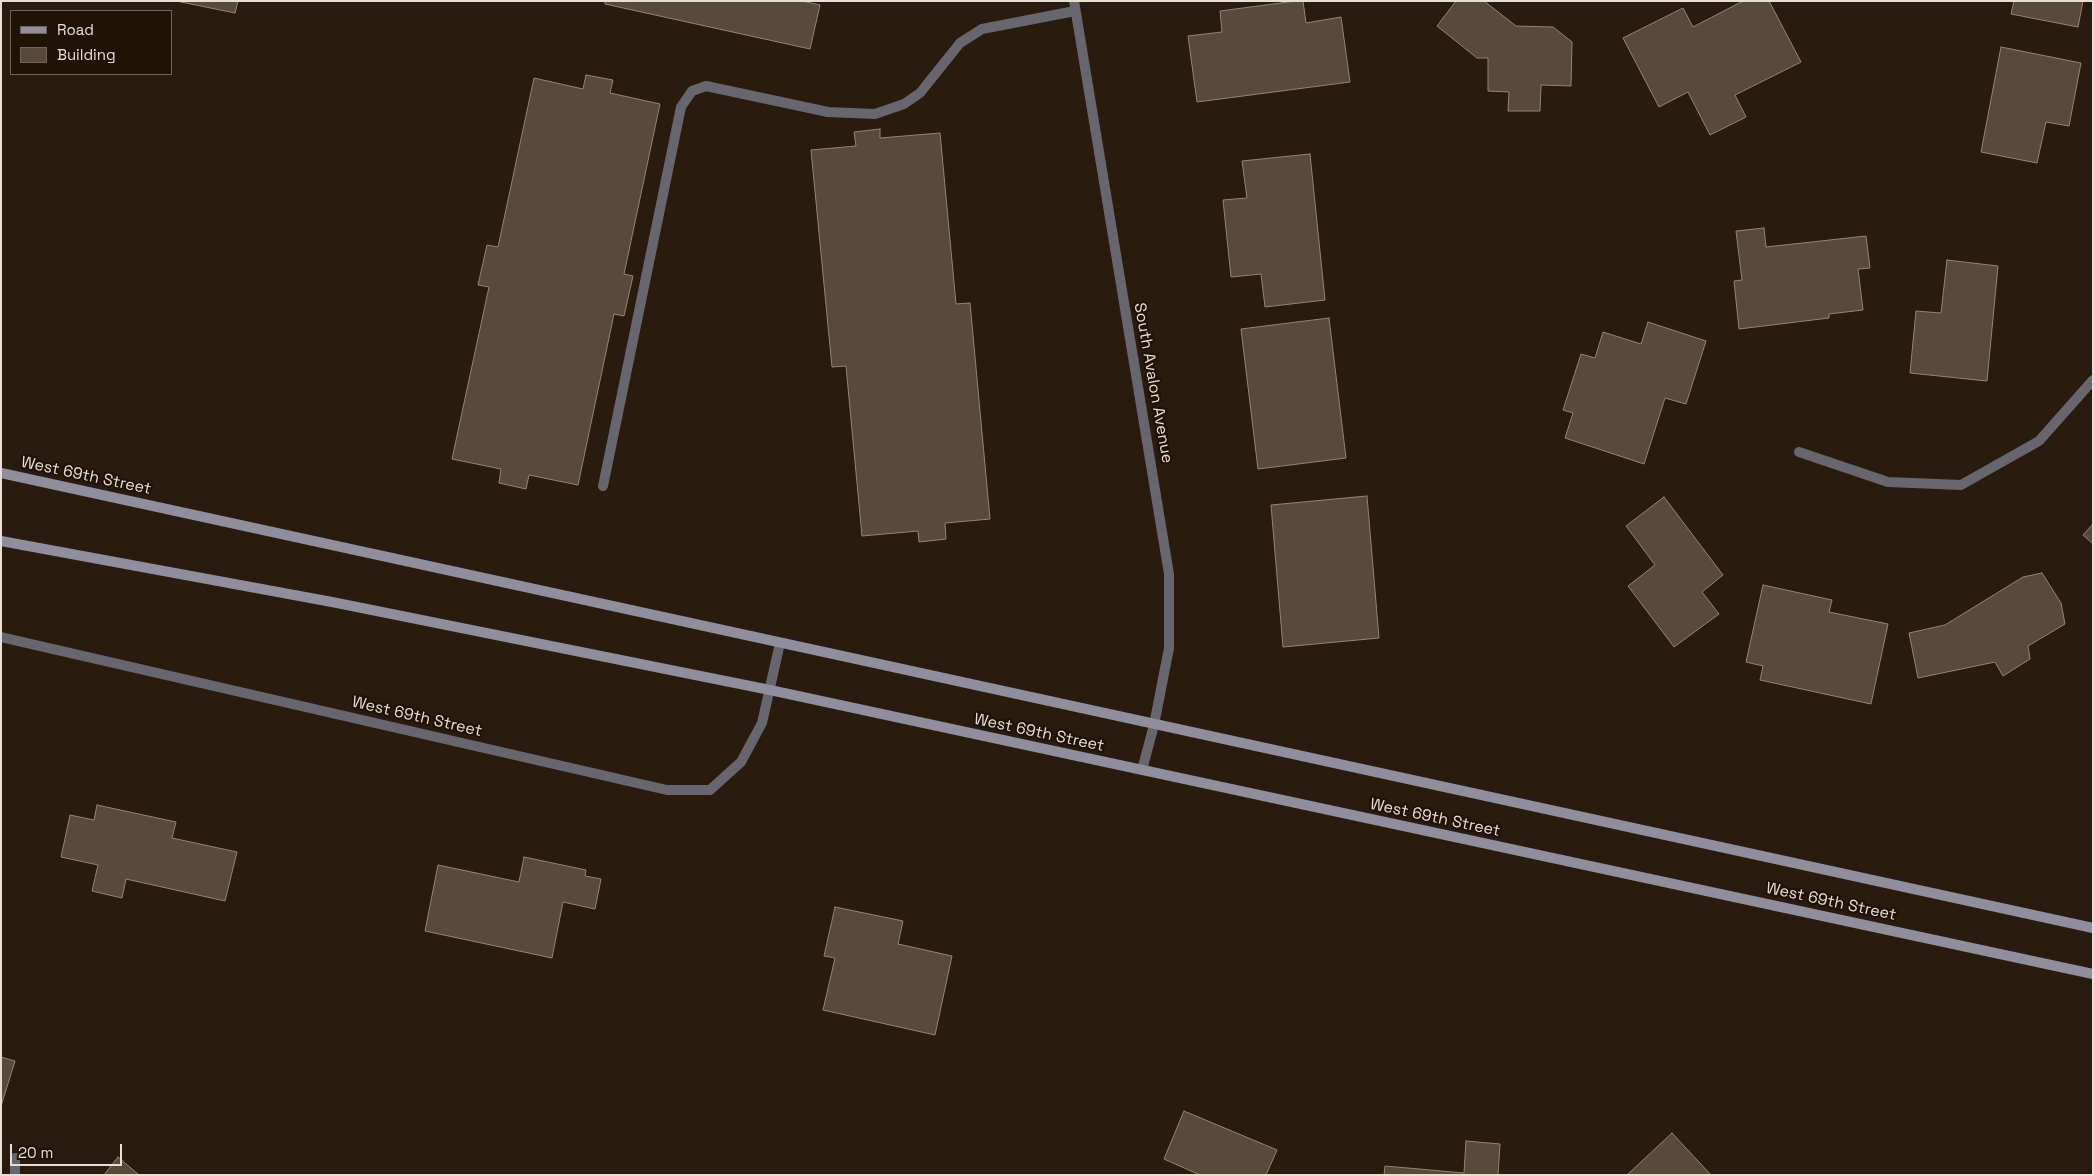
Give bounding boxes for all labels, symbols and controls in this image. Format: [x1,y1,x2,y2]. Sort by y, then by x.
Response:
legend [10,10,172,75]
text: Road [57,20,94,39]
text: Building [57,45,116,64]
street label: South Avalon Avenue [1129,301,1177,465]
street label: West 69th Street [19,453,153,499]
street label: West 69th Street [350,693,484,741]
street label: West 69th Street [972,710,1106,756]
street label: West 69th Street [1368,795,1502,841]
street label: West 69th Street [1764,879,1898,925]
scale bar [12,1134,125,1166]
text: 20 m [18,1143,53,1162]

